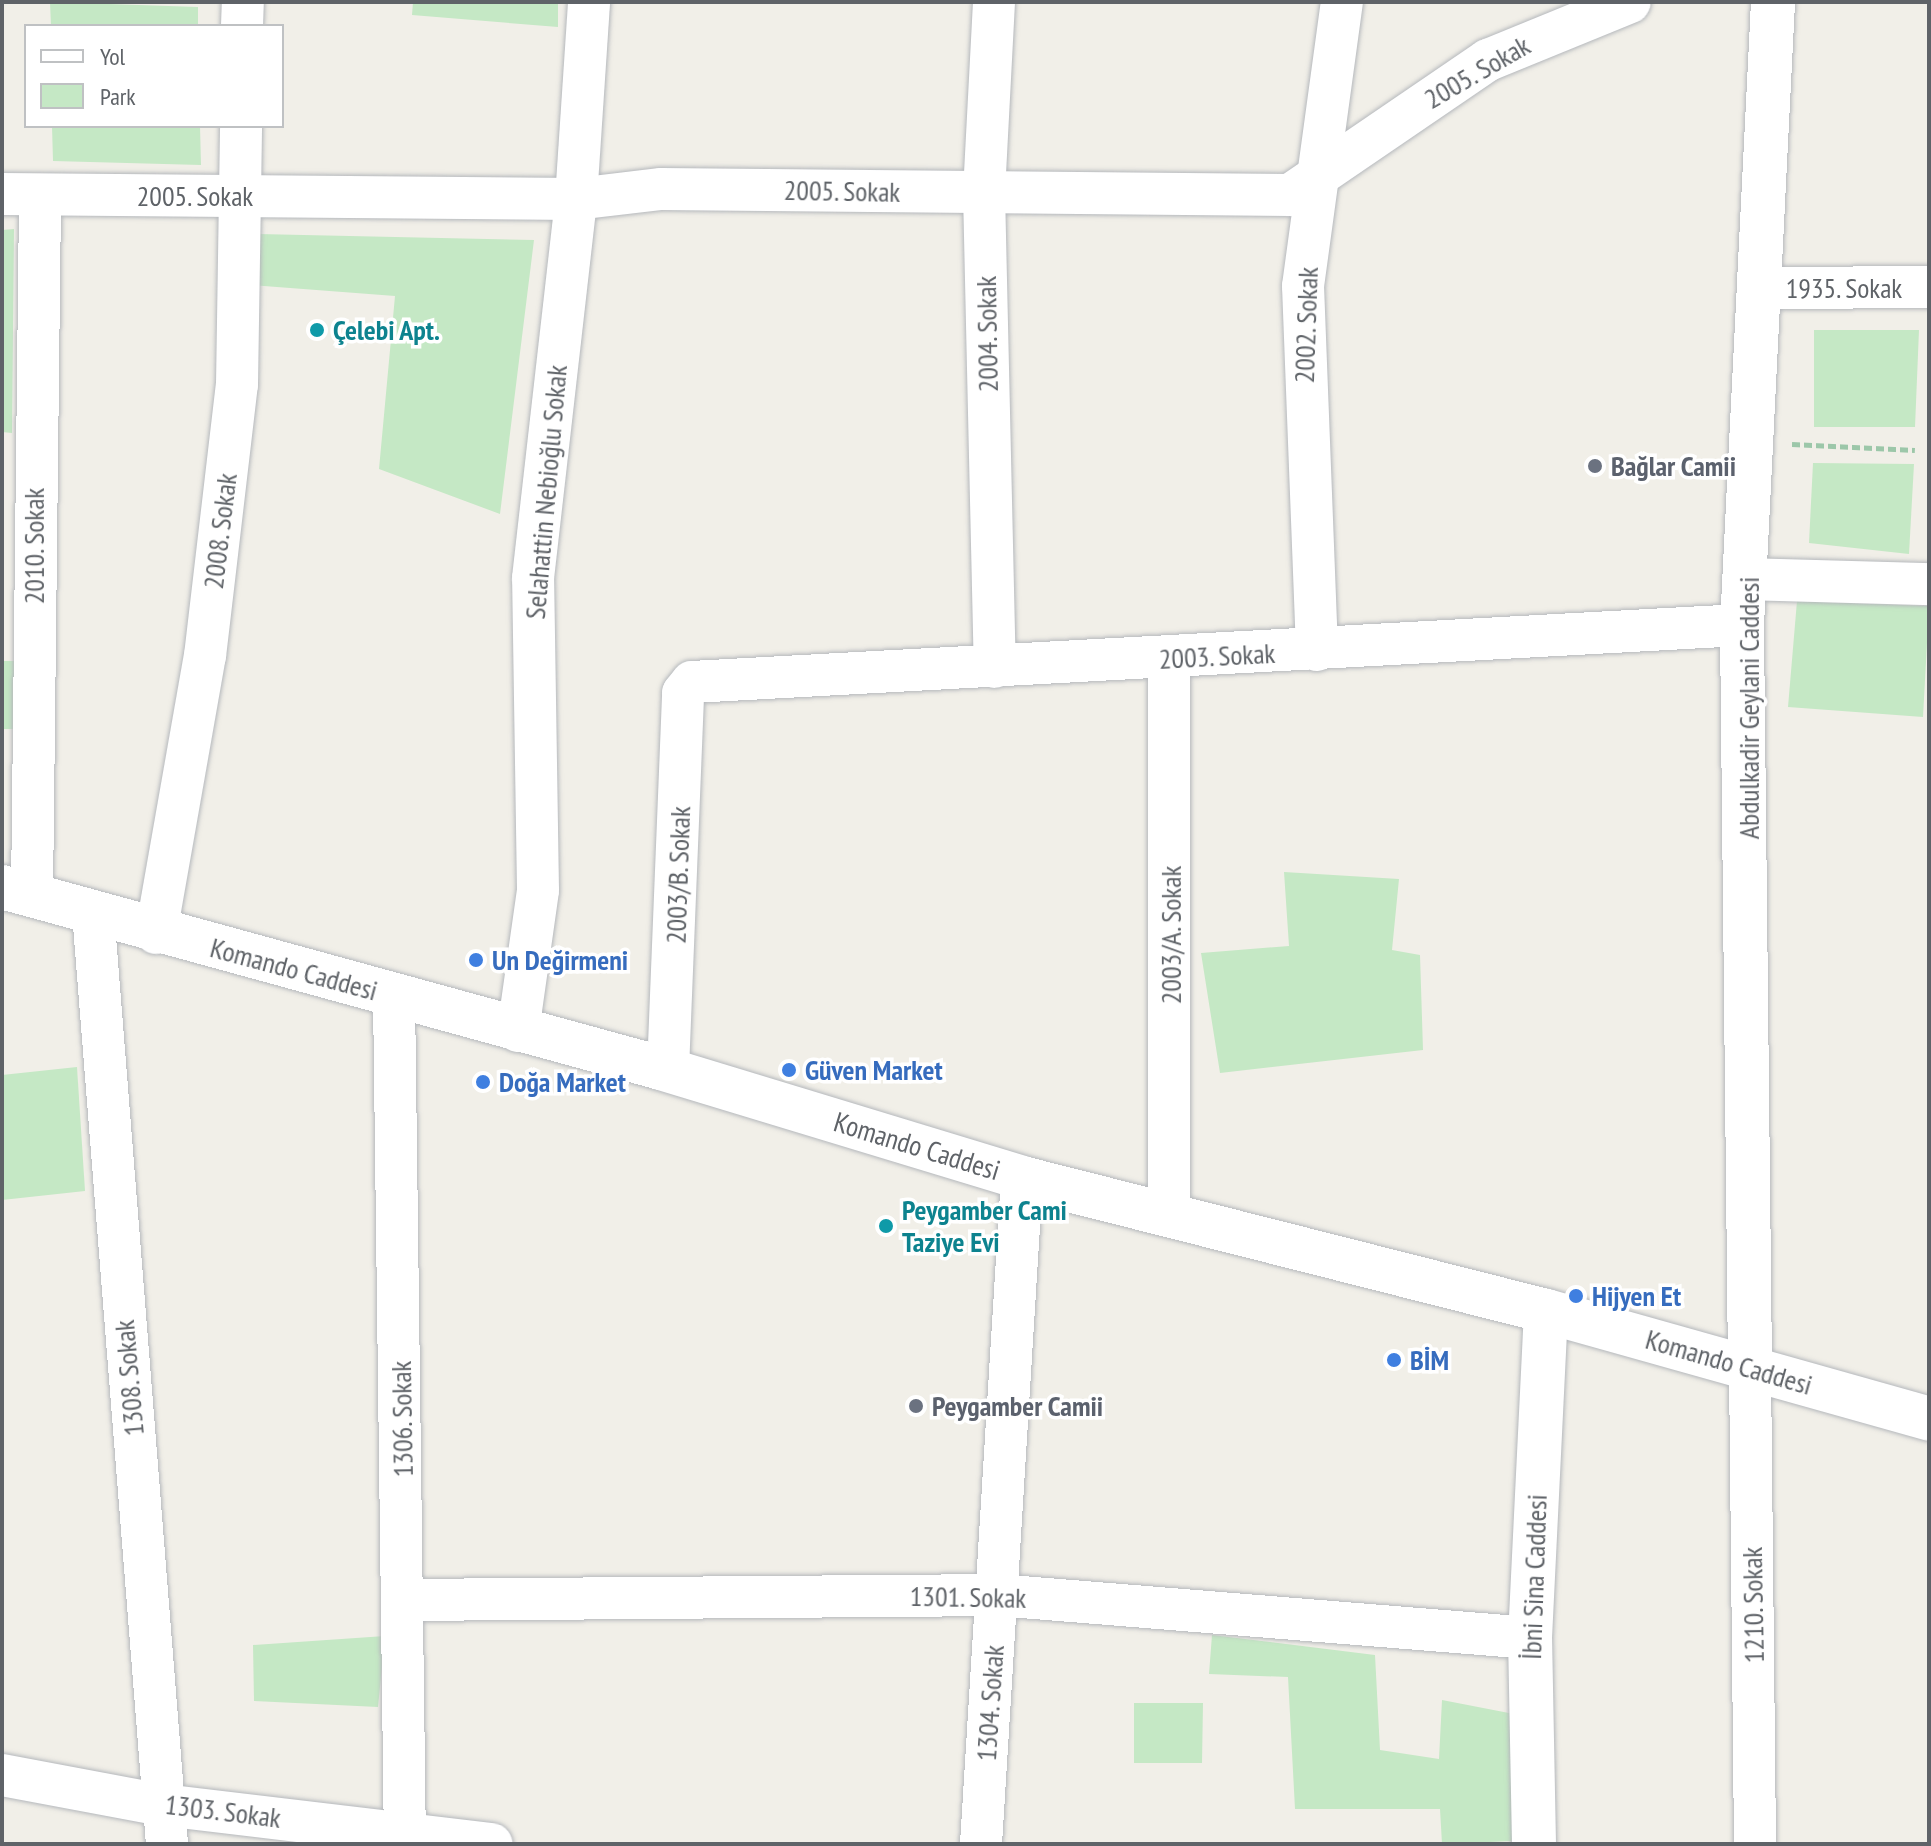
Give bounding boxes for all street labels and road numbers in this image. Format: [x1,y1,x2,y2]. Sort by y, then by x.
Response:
street label: 2005. Sokak [1417,28,1537,116]
street label: 2005. Sokak [783,173,901,209]
street label: 2005. Sokak [136,179,254,213]
street label: 2002. Sokak [1287,265,1325,385]
street label: 1935. Sokak [1785,271,1903,305]
street label: 2004. Sokak [969,275,1005,393]
street label: Selahattin Nebioğlu Sokak [518,363,574,621]
street label: 2008. Sokak [196,470,244,592]
street label: 2010. Sokak [17,487,51,605]
street label: Abdulkadir Geylani Caddesi [1732,577,1766,839]
street label: 2003. Sokak [1157,636,1277,676]
street label: 2003/B. Sokak [659,805,697,945]
street label: 2003/A. Sokak [1154,865,1188,1005]
street label: Komando Caddesi [207,931,381,1007]
street label: Komando Caddesi [830,1105,1004,1187]
street label: 1308. Sokak [107,1318,151,1438]
street label: Komando Caddesi [1642,1322,1816,1402]
street label: 1306. Sokak [384,1360,420,1478]
street label: İbni Sina Caddesi [1514,1494,1554,1660]
street label: 1210. Sokak [1735,1546,1771,1664]
street label: 1301. Sokak [909,1579,1027,1615]
street label: 1304. Sokak [969,1643,1011,1763]
street label: 1303. Sokak [162,1787,284,1835]

